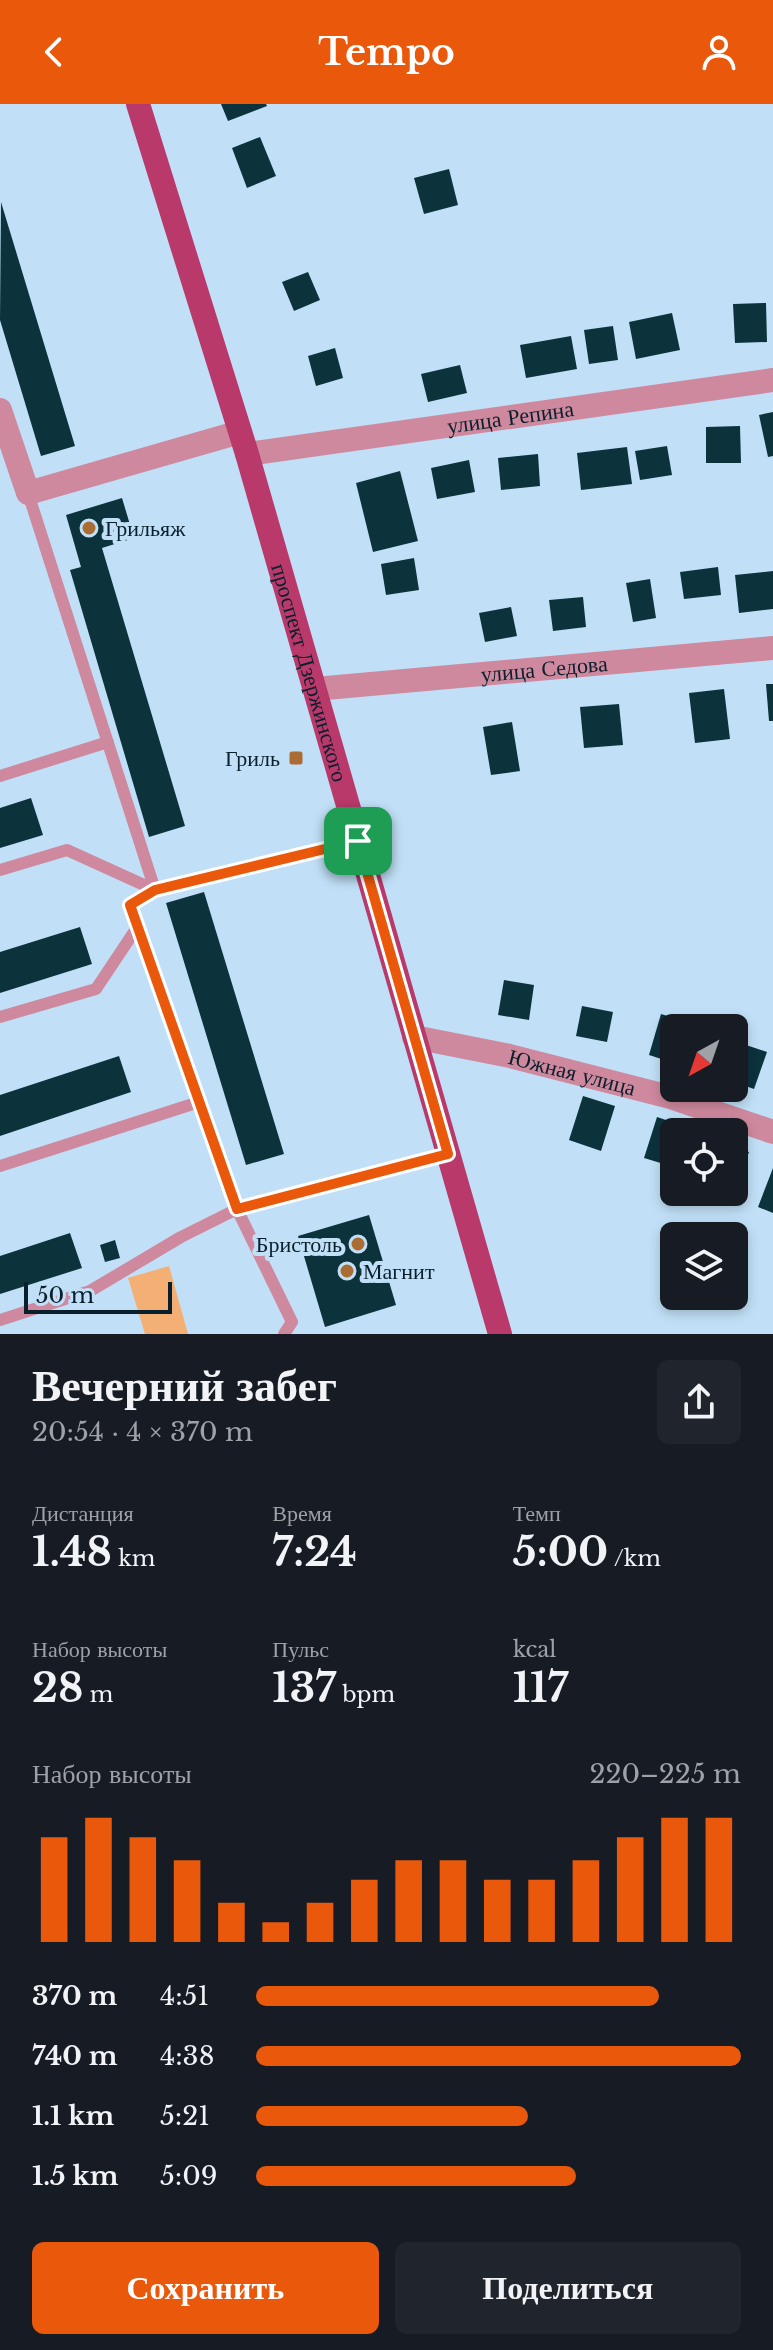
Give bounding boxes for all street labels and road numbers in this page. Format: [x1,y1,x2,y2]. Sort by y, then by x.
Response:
street label: улица Репина [445,395,576,439]
street label: проспект Дзержинского [266,560,354,785]
street label: улица Седова [480,649,609,688]
street label: Южная улица [506,1043,639,1101]

